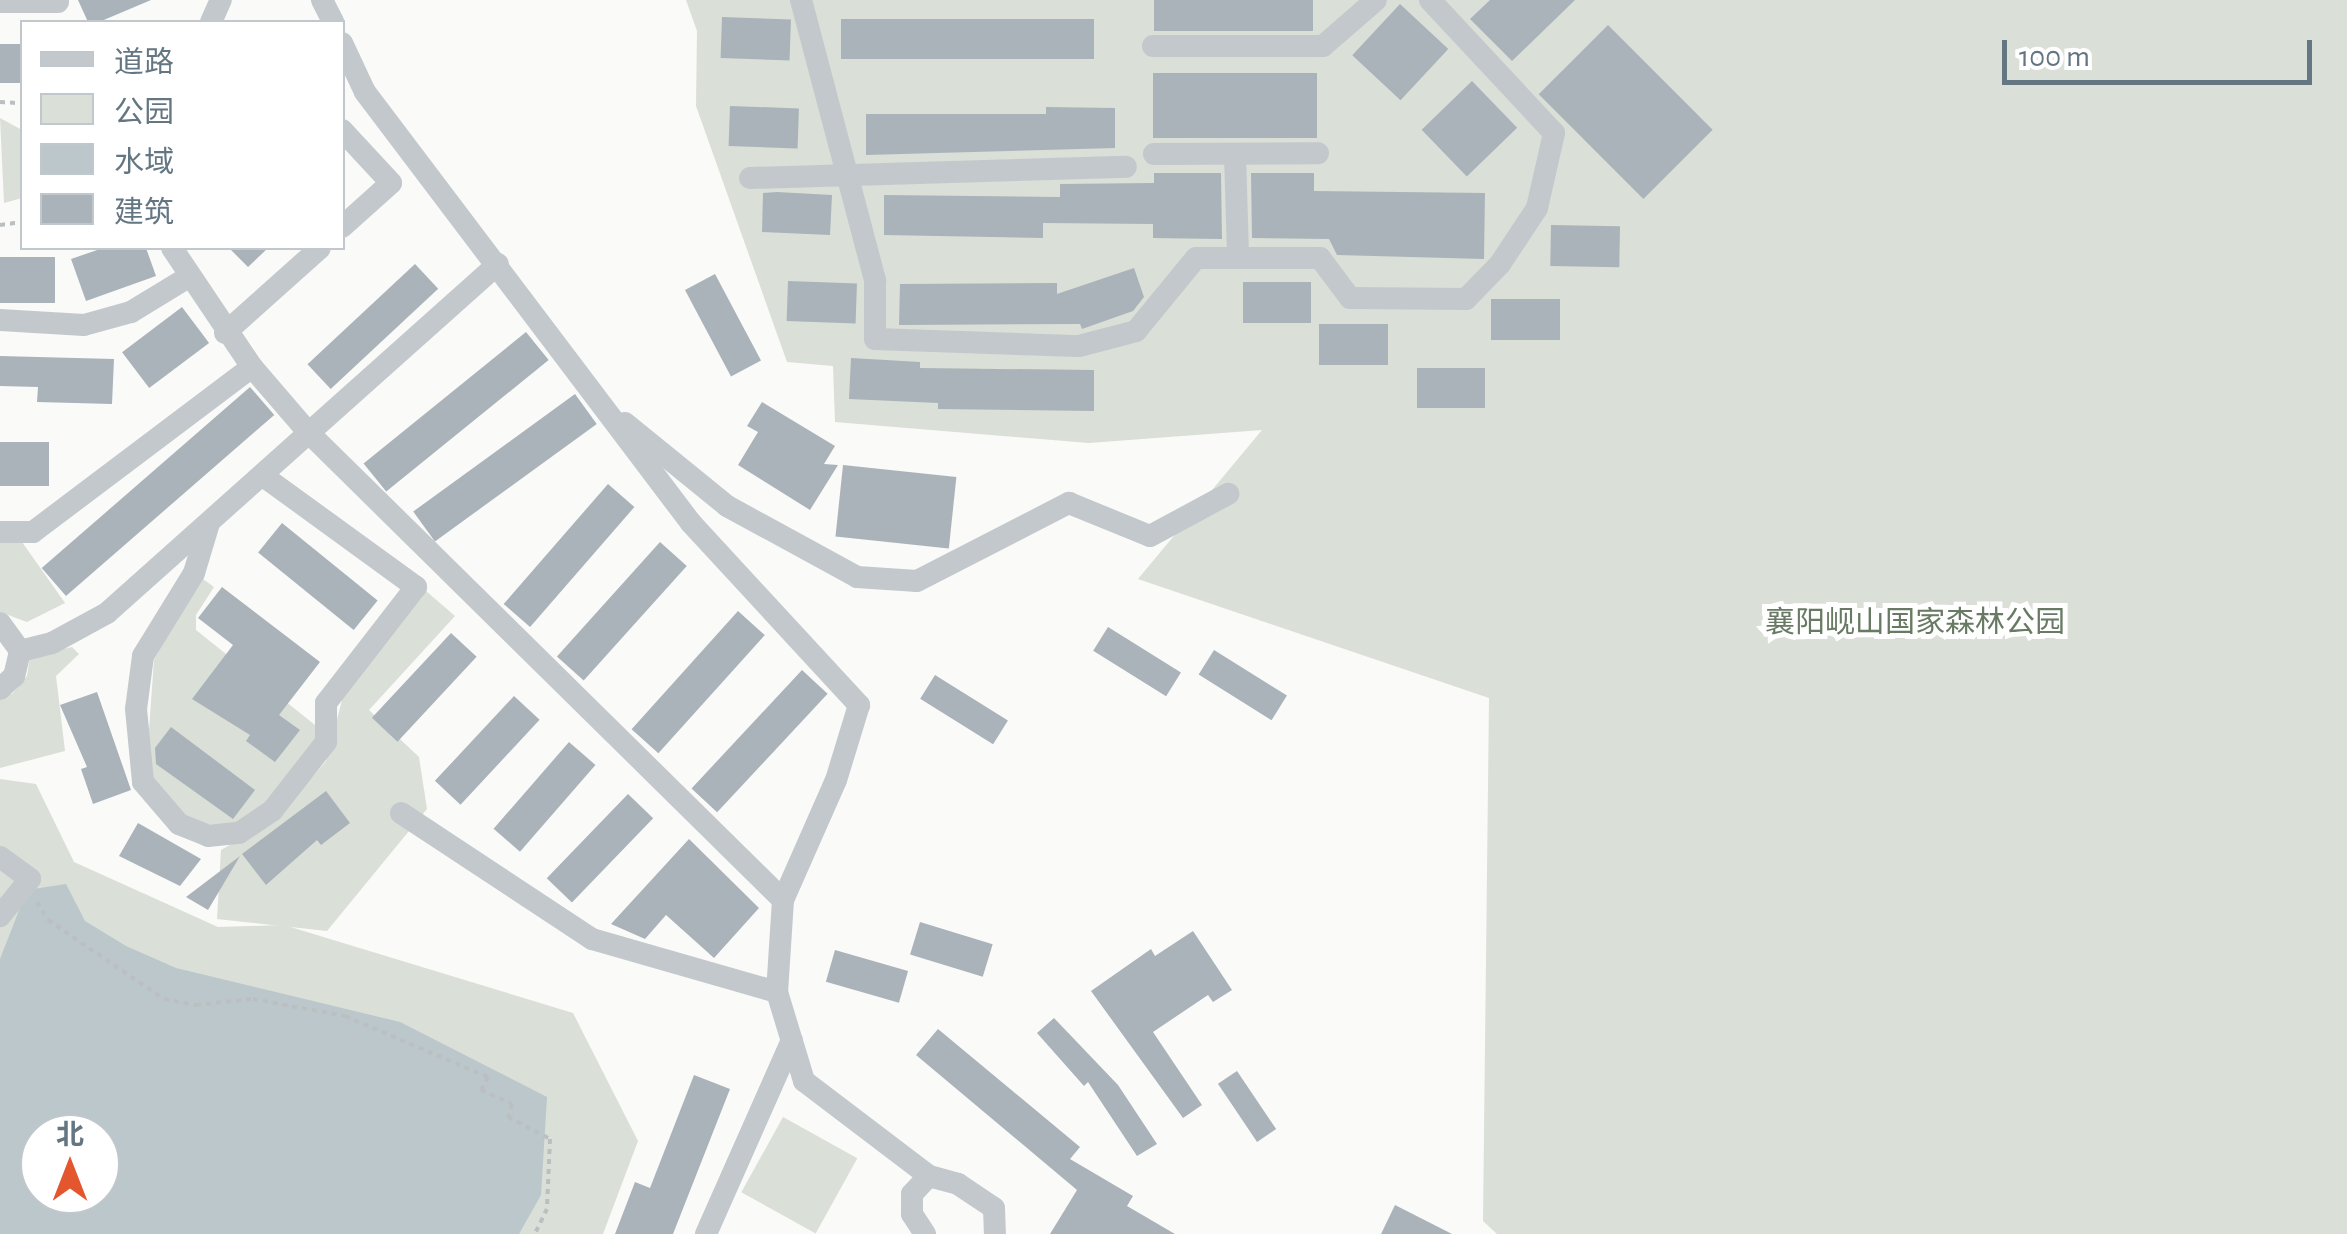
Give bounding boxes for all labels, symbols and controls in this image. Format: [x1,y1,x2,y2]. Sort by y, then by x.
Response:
legend [20,20,345,250]
scale bar [2007,20,2317,82]
text: 100 m [2019,42,2090,72]
text: 道路 [114,48,174,78]
text: 公园 [114,98,174,128]
text: 水域 [114,148,174,178]
text: 建筑 [114,198,174,228]
park label: 襄阳岘山国家森林公园 [1765,605,2065,641]
north arrow [20,1114,120,1214]
text: 北 [56,1122,84,1150]

